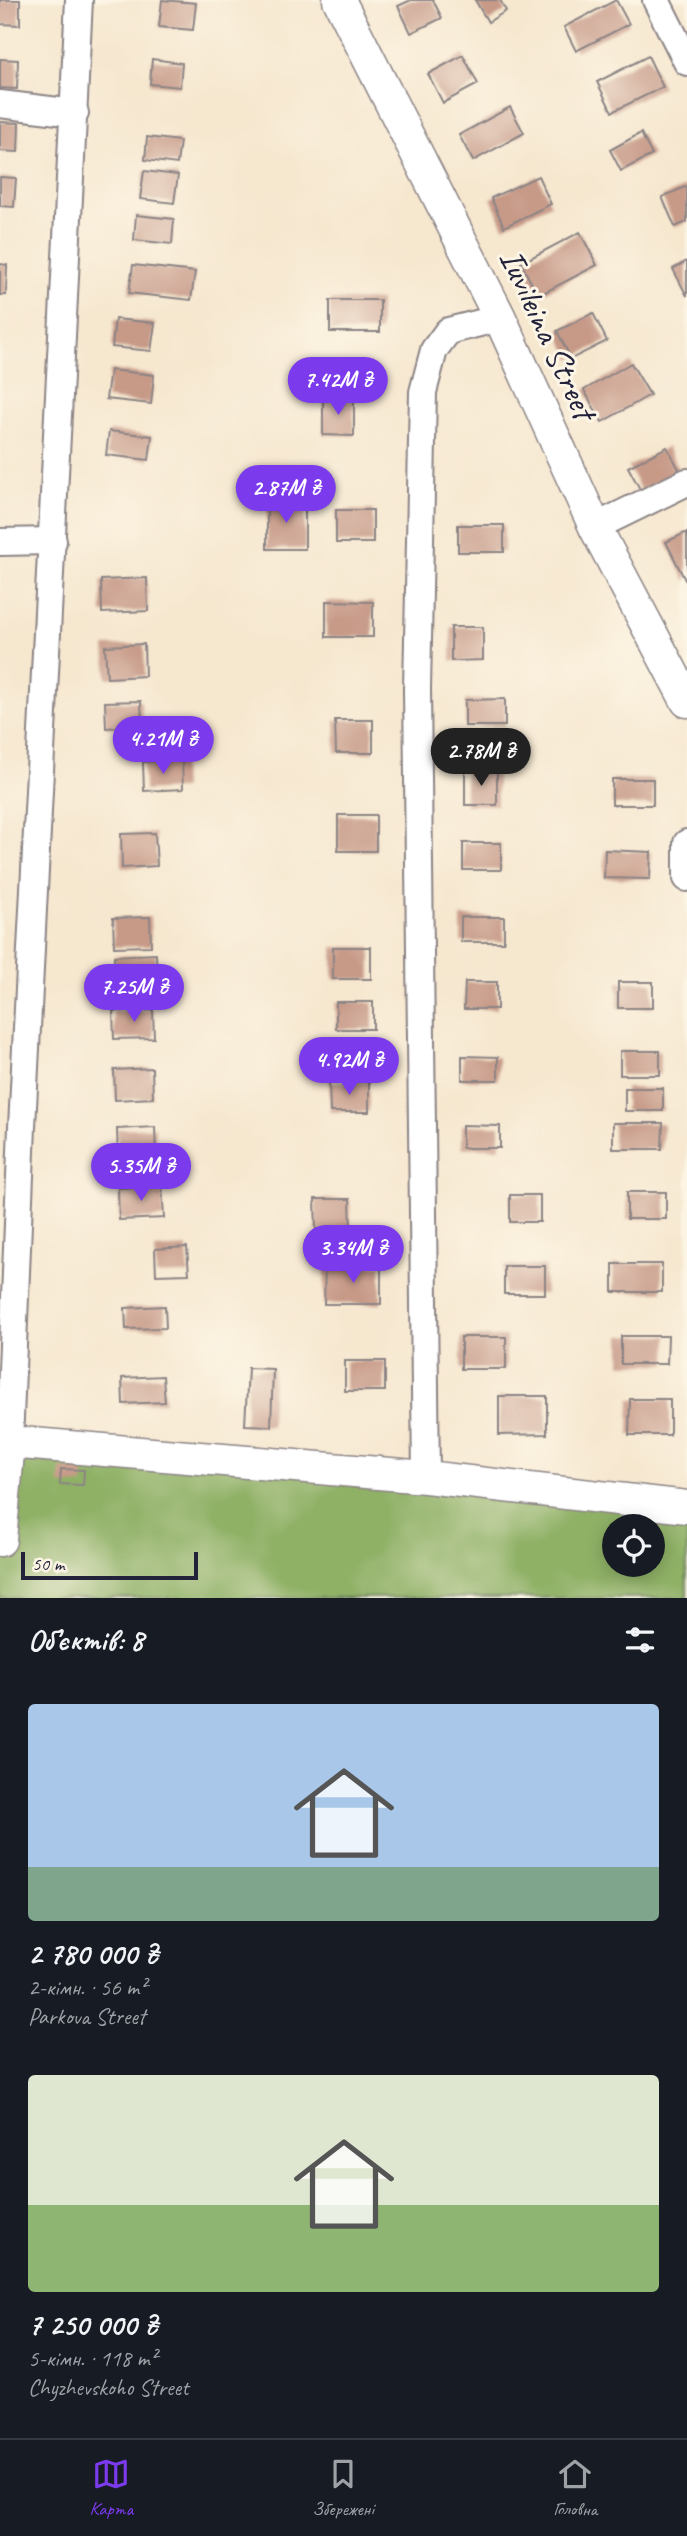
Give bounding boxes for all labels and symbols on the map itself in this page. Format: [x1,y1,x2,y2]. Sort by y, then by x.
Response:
street label: Iuvileina Street [489,242,609,430]
pin: 7.42M ₴ [273,358,403,417]
pin: 2.87M ₴ [221,466,351,525]
pin: 4.21M ₴ [98,716,228,776]
pin: 2.78M ₴ [416,728,546,788]
pin: 7.25M ₴ [69,964,199,1024]
pin: 4.92M ₴ [284,1038,414,1097]
pin: 5.35M ₴ [76,1144,206,1203]
pin: 3.34M ₴ [288,1226,418,1285]
scale bar [21,1549,198,1581]

